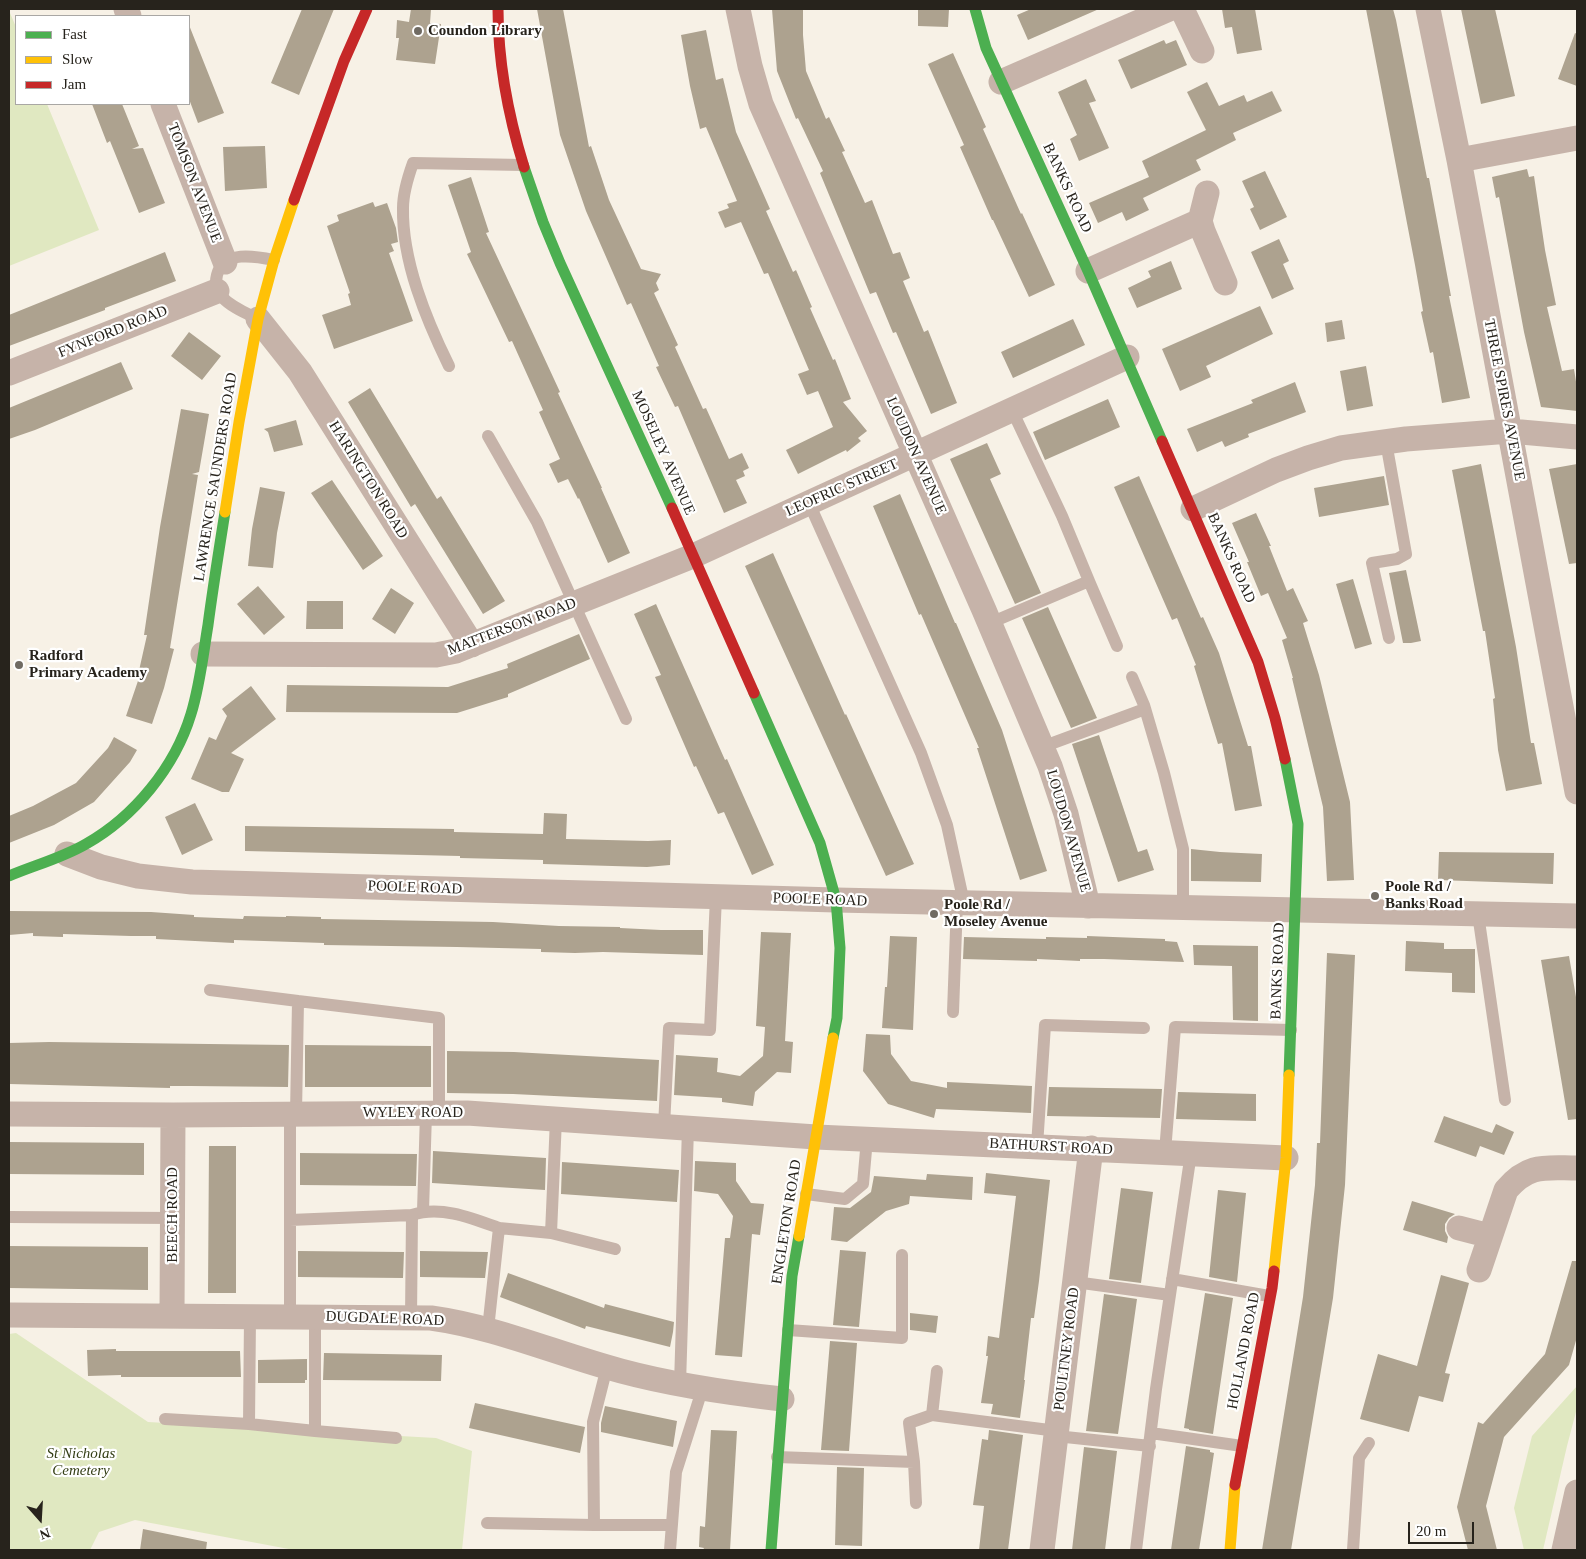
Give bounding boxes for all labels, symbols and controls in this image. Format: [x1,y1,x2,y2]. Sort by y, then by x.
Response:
legend [15,15,190,105]
place label: Coundon Library [428,22,542,40]
marker: Coundon Library [412,25,424,37]
text: Fast [62,26,87,42]
text: Slow [62,51,93,67]
text: Jam [62,76,86,92]
street label: TOMSON AVENUE [163,121,225,245]
street label: BANKS ROAD [1038,140,1096,236]
street label: FYNFORD ROAD [56,302,170,362]
street label: THREE SPIRES AVENUE [1479,317,1529,483]
street label: LAWRENCE SAUNDERS ROAD [191,371,241,583]
street label: MOSELEY AVENUE [627,388,699,518]
street label: LOUDON AVENUE [882,394,950,518]
street label: HARINGTON ROAD [325,418,411,542]
street label: LEOFRIC STREET [783,455,901,521]
street label: BANKS ROAD [1203,510,1259,606]
street label: MATTERSON ROAD [445,594,579,660]
place label: Radford Primary Academy [29,647,147,682]
marker: Radford Primary Academy [13,659,25,671]
street label: LOUDON AVENUE [1042,768,1094,894]
street label: POOLE ROAD [367,877,463,899]
place label: Poole Rd / Banks Road [1385,878,1463,913]
street label: POOLE ROAD [772,889,868,911]
marker: Poole Rd / Banks Road [1369,890,1381,902]
place label: Poole Rd / Moseley Avenue [944,896,1047,931]
marker: Poole Rd / Moseley Avenue [928,908,940,920]
street label: BANKS ROAD [1267,922,1289,1020]
street label: WYLEY ROAD [363,1104,463,1122]
street label: BATHURST ROAD [989,1135,1113,1159]
street label: ENGLETON ROAD [768,1158,806,1286]
street label: BEECH ROAD [164,1167,182,1263]
street label: POULTNEY ROAD [1051,1286,1083,1412]
street label: HOLLAND ROAD [1224,1291,1264,1411]
street label: DUGDALE ROAD [325,1308,445,1330]
park label: St Nicholas Cemetery [47,1445,115,1480]
north arrow [15,1494,65,1544]
scale bar [1411,1512,1477,1544]
text: 20 m [1416,1523,1446,1539]
text: N [38,1525,52,1542]

